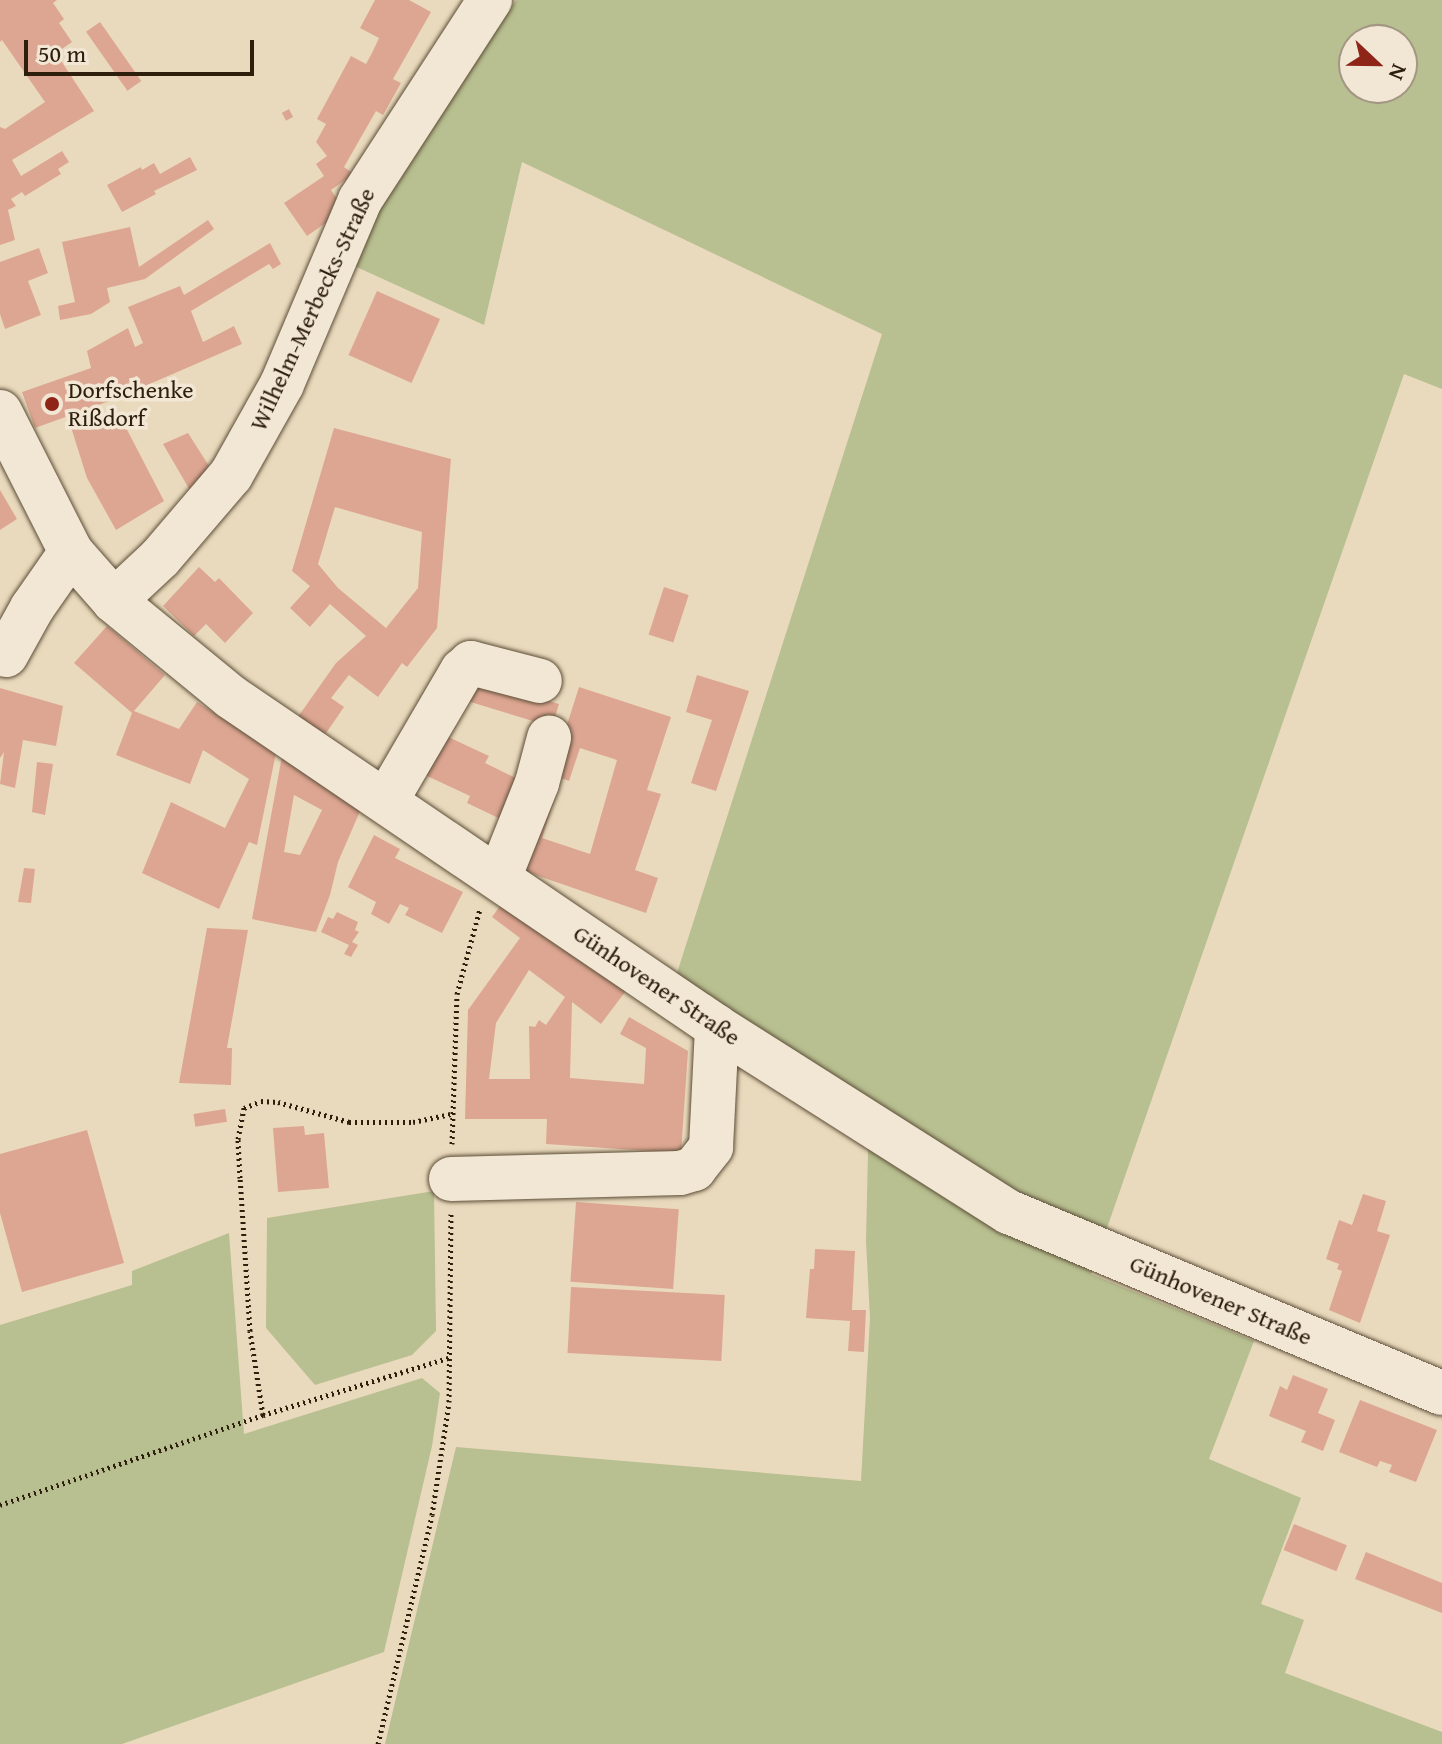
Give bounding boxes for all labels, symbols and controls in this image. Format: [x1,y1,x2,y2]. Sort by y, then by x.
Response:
scale bar [28,24,258,74]
north arrow [1338,24,1418,104]
text: 50 m [38,36,86,71]
text: N [1381,59,1416,85]
street label: Wilhelm-Merbecks-Straße [243,183,381,435]
place label: Dorfschenke Rißdorf [68,376,193,432]
marker: Dorfschenke Rißdorf [43,395,61,413]
street label: Günhovener Straße [568,919,746,1051]
street label: Günhovener Straße [1126,1249,1316,1351]

